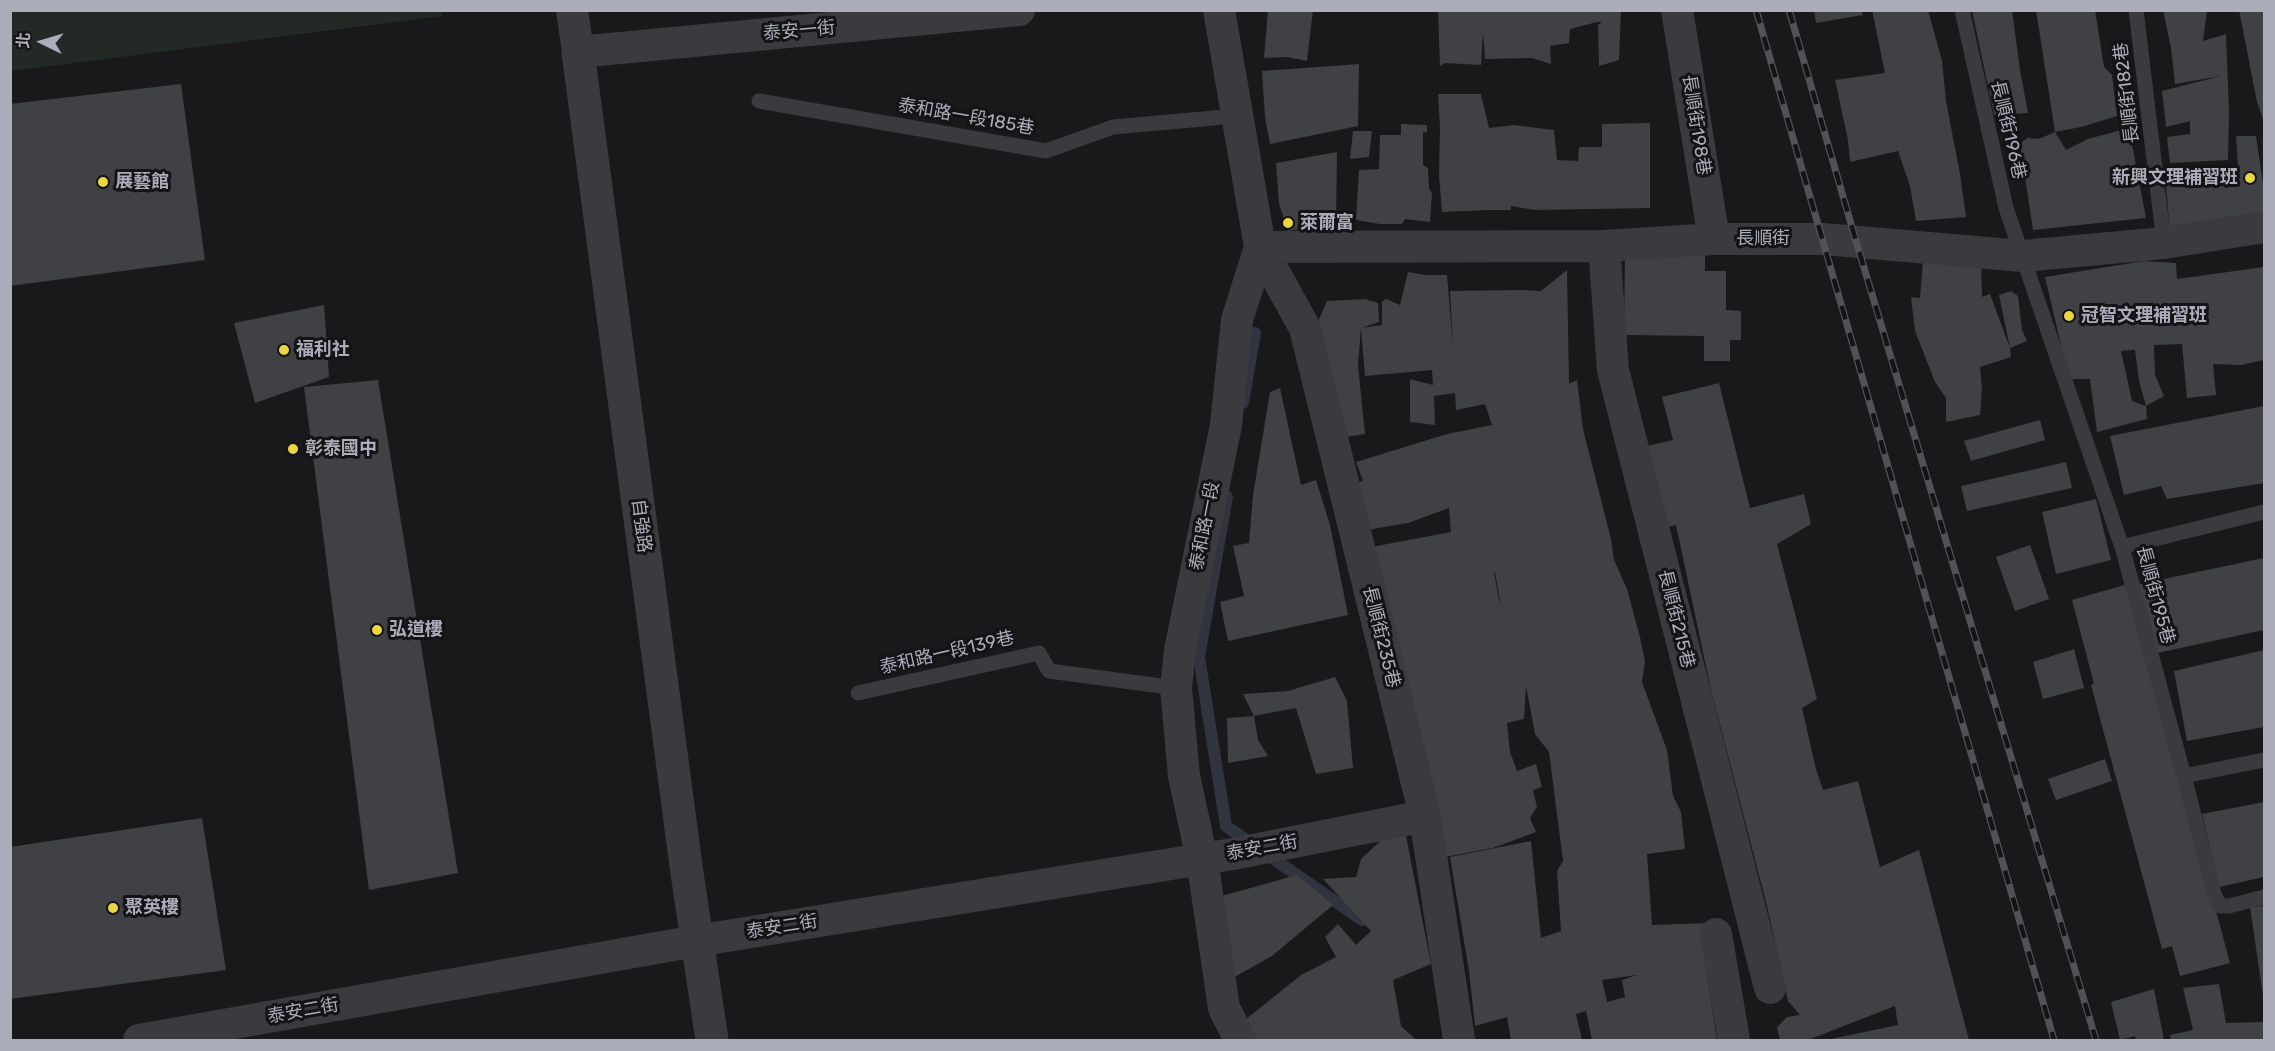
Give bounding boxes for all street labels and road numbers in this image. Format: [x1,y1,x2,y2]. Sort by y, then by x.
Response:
street label: 泰安一街 [762,17,836,45]
street label: 長順街182巷 [2110,41,2144,145]
street label: 長順街198巷 [1677,73,1715,177]
street label: 長順街196巷 [1986,78,2030,182]
street label: 泰和路一段185巷 [896,94,1036,140]
street label: 長順街 [1736,228,1790,250]
street label: 泰和路一段 [1186,480,1224,572]
street label: 自強路 [627,498,655,554]
street label: 長順街195巷 [2131,543,2179,647]
street label: 長順街215巷 [1653,567,1699,671]
street label: 長順街235巷 [1358,584,1404,690]
street label: 泰和路一段139巷 [878,627,1016,679]
street label: 泰安二街 [1225,831,1299,865]
street label: 泰安二街 [745,911,819,943]
street label: 泰安二街 [266,994,340,1028]

